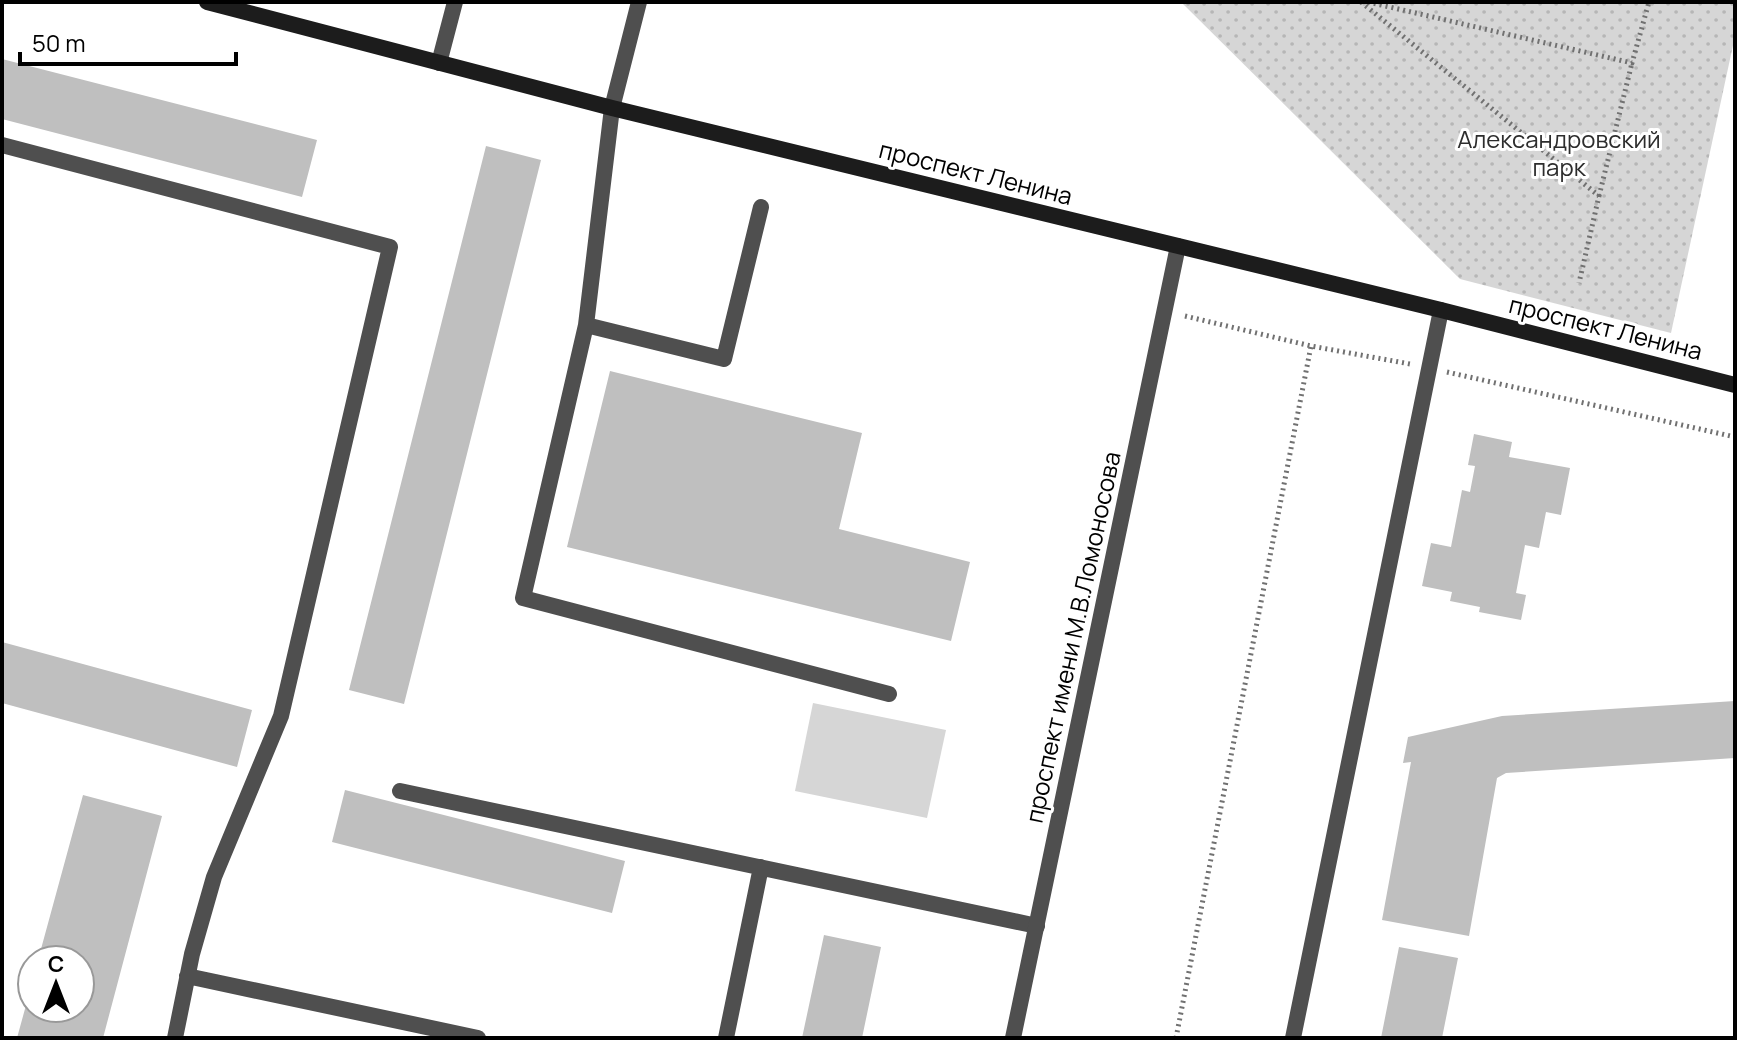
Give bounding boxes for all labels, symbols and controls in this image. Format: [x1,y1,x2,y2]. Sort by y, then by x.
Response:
scale bar [20,16,236,66]
text: 50 m [32,26,86,59]
park label: Александровский парк [1457,122,1661,183]
street label: проспект Ленина [876,132,1076,212]
street label: проспект Ленина [1506,287,1706,367]
street label: проспект имени М.В.Ломоносова [1017,448,1127,826]
north arrow [16,944,96,1024]
text: С [48,949,64,979]

